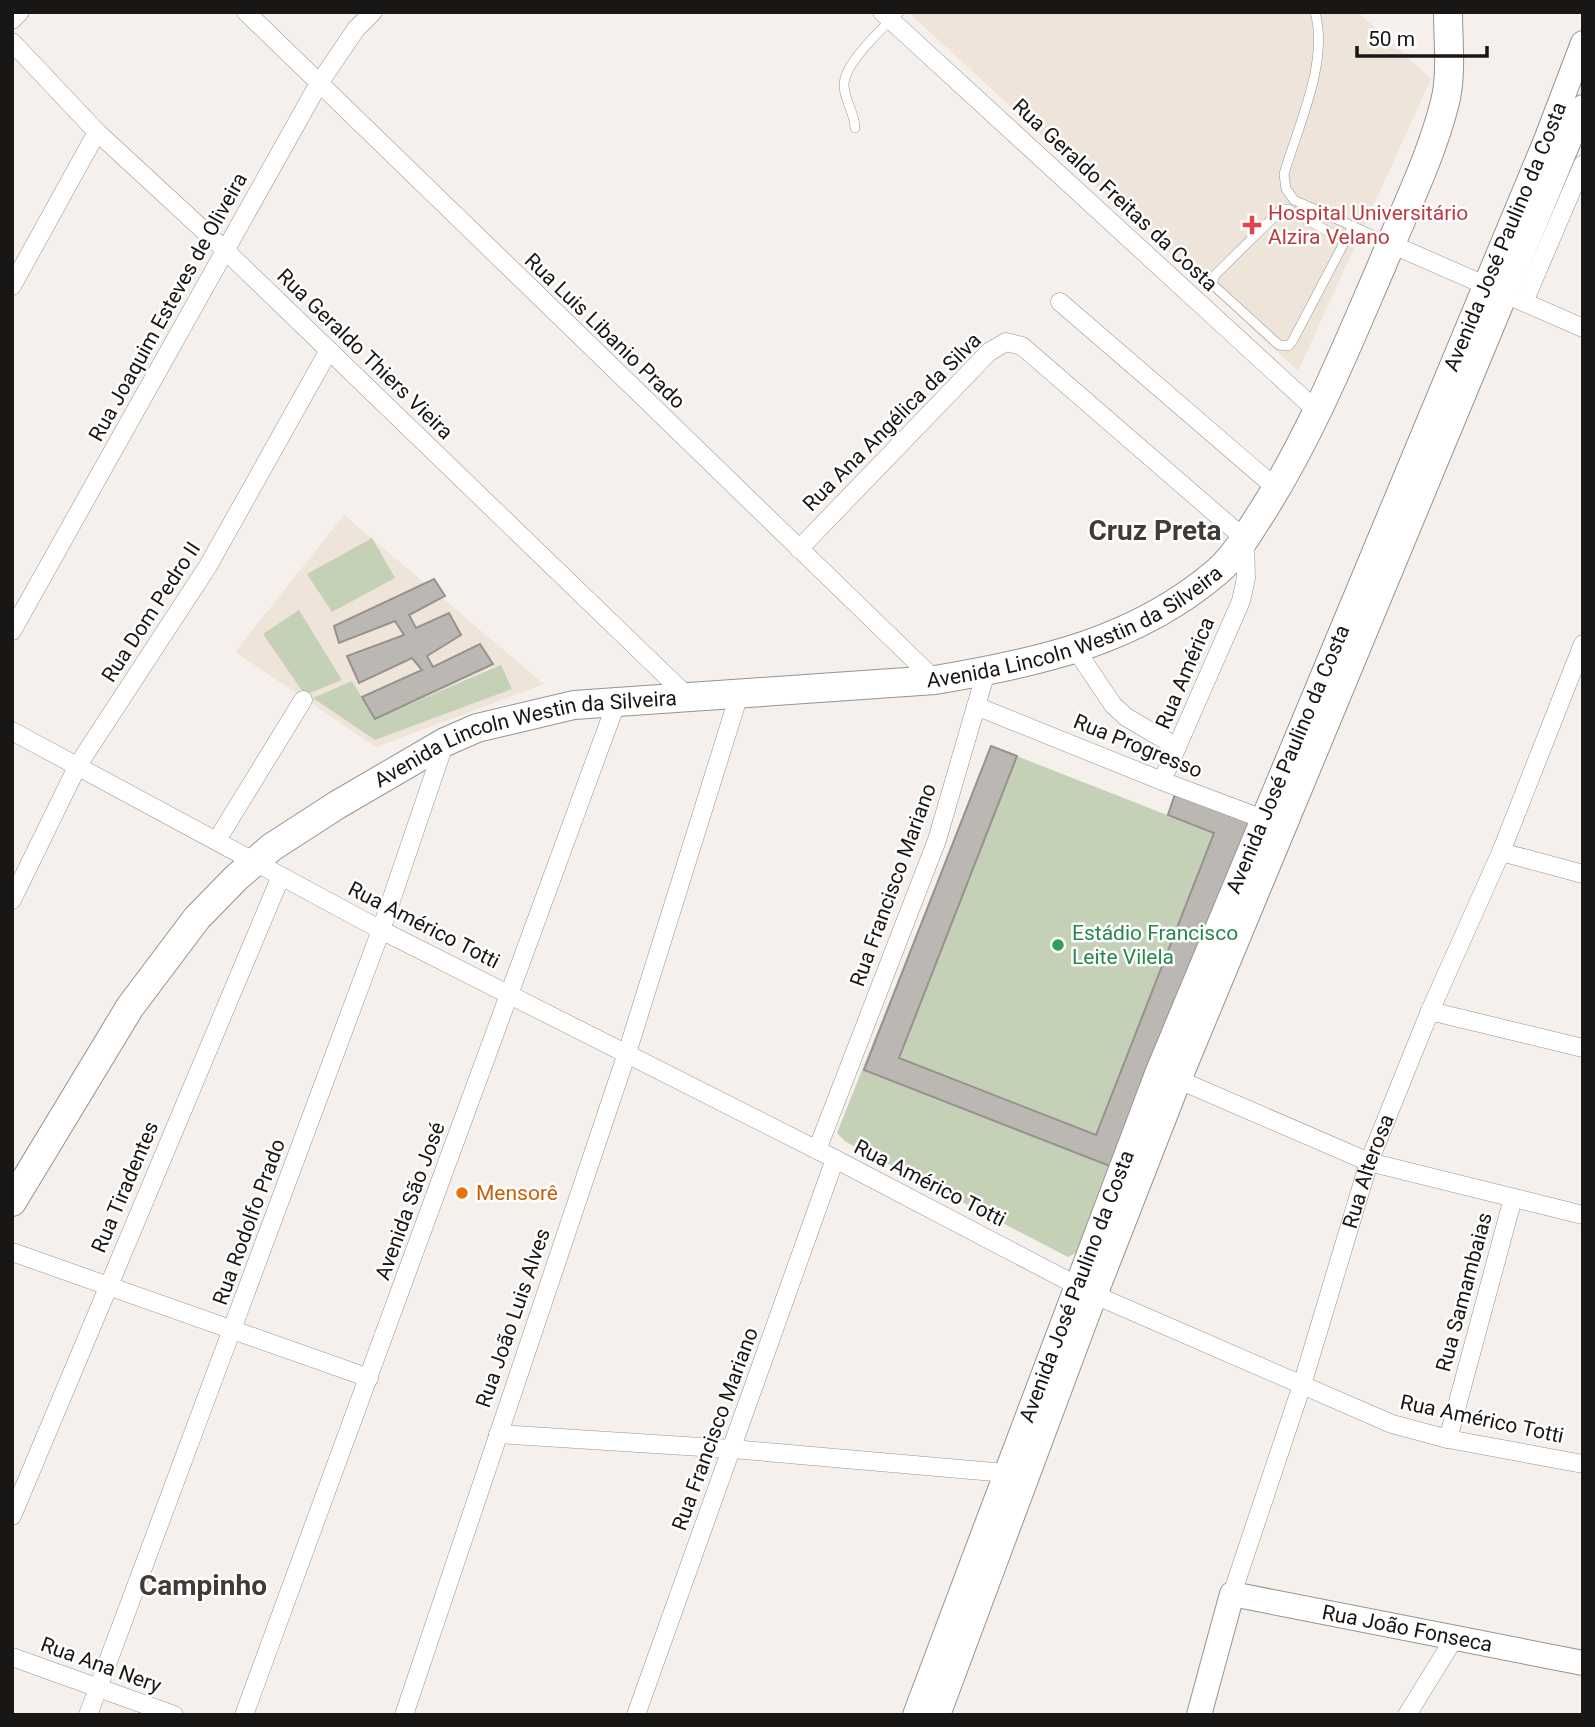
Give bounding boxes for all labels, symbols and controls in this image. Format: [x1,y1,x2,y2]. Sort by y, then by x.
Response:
scale bar [1357,14,1486,58]
text: 50 m [1368,27,1415,51]
street label: Rua Geraldo Freitas da Costa [1008,94,1222,296]
street label: Avenida José Paulino da Costa [1439,99,1571,375]
street label: Rua Joaquim Esteves de Oliveira [84,168,252,446]
place label: Hospital Universitário Alzira Velano [1268,201,1468,249]
marker: Hospital Universitário Alzira Velano [1242,215,1262,235]
street label: Rua Luis Libanio Prado [520,248,690,414]
street label: Rua Geraldo Thiers Vieira [272,264,458,444]
street label: Rua Ana Angélica da Silva [798,328,986,516]
district label: Cruz Preta [1088,514,1222,547]
street label: Rua Dom Pedro II [97,537,205,687]
street label: Avenida Lincoln Westin da Silveira [926,561,1227,693]
street label: Rua América [1151,614,1219,732]
street label: Avenida José Paulino da Costa [1221,621,1355,897]
street label: Avenida Lincoln Westin da Silveira [370,686,678,793]
street label: Rua Progresso [1070,709,1206,783]
street label: Rua Francisco Mariano [845,780,941,990]
street label: Rua Américo Totti [344,876,504,974]
place label: Estádio Francisco Leite Vilela [1072,921,1238,969]
marker: Estádio Francisco Leite Vilela [1050,937,1066,953]
street label: Rua Alterosa [1338,1111,1399,1231]
street label: Rua Tiradentes [87,1118,163,1256]
street label: Avenida São José [370,1119,450,1283]
street label: Rua Américo Totti [850,1134,1010,1232]
street label: Rua Rodolfo Prado [208,1136,290,1308]
street label: Avenida José Paulino da Costa [1014,1147,1139,1426]
place label: Mensorê [476,1181,558,1205]
marker: Mensorê [454,1185,470,1201]
street label: Rua Samambaias [1431,1210,1497,1374]
street label: Rua João Luis Alves [471,1225,555,1411]
street label: Rua Francisco Mariano [667,1324,763,1534]
street label: Rua Américo Totti [1398,1390,1566,1448]
district label: Campinho [139,1569,267,1602]
street label: Rua João Fonseca [1320,1600,1494,1657]
street label: Rua Ana Nery [37,1632,165,1698]

